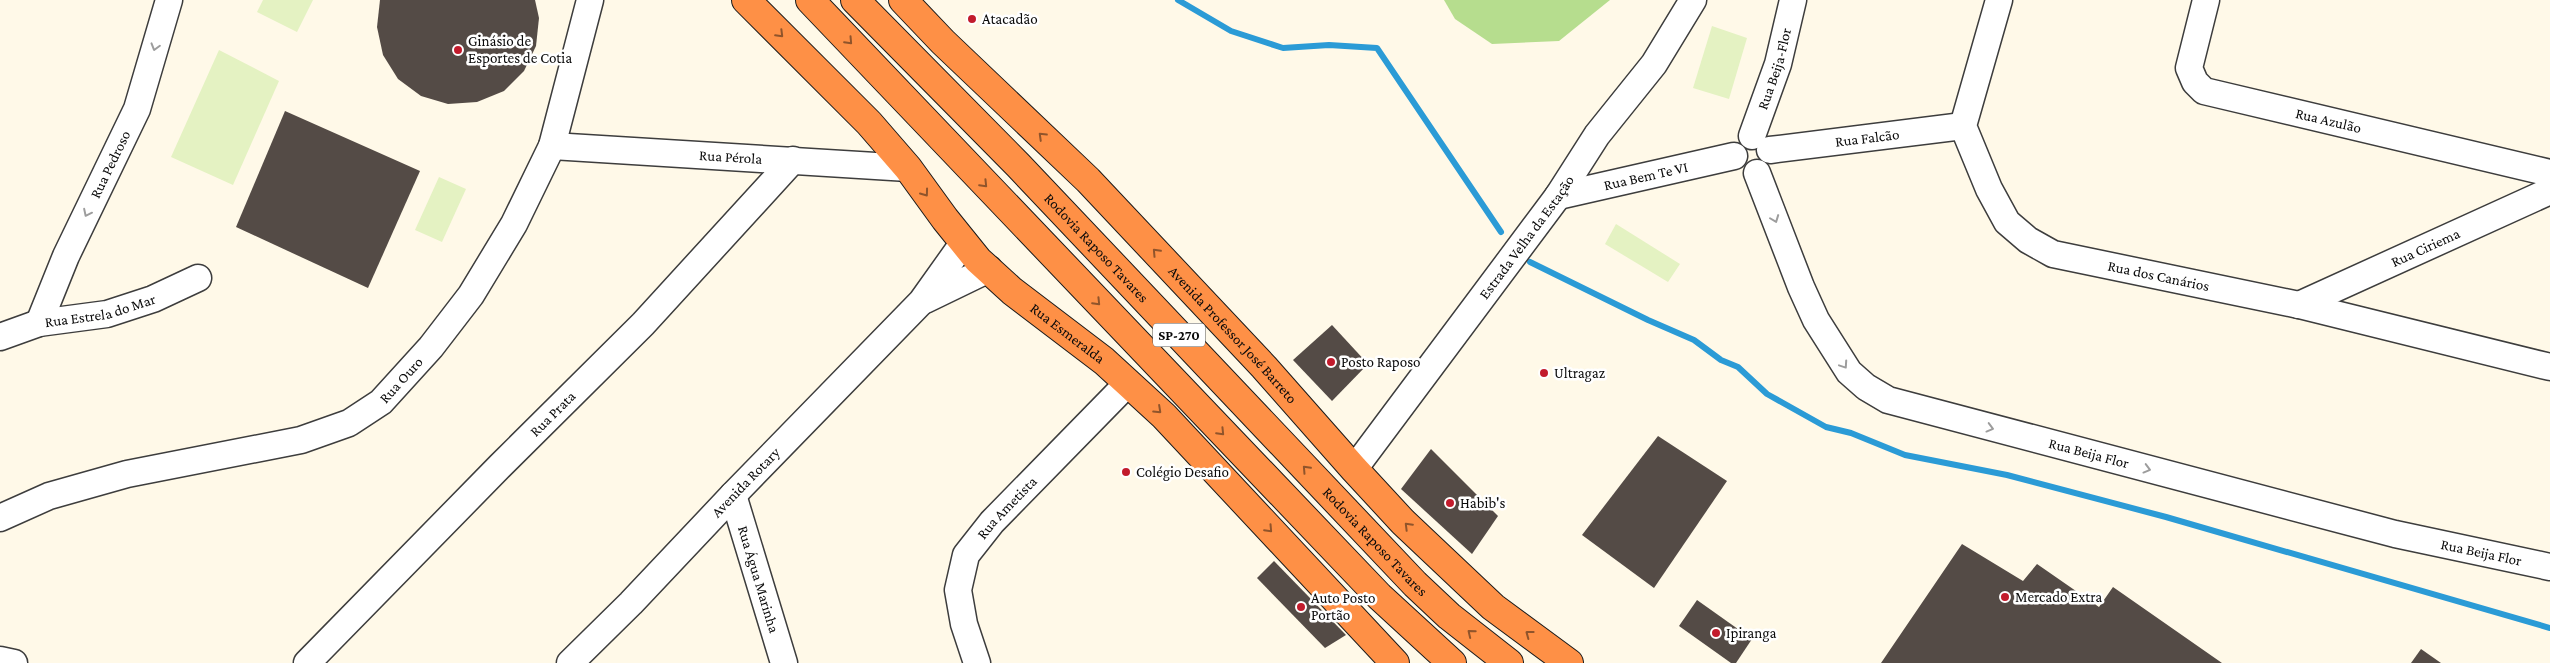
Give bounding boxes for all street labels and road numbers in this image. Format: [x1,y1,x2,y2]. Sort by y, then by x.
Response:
street label: Rua Beija-Flor [1754,26,1794,112]
street label: Rua Azulão [2294,105,2363,136]
street label: Rua Falcão [1834,126,1900,150]
street label: Rua Pedroso [87,128,133,201]
street label: Rua Pérola [699,147,763,167]
street label: Rua Bem Te VI [1602,159,1689,193]
street label: Estrada Velha da Estação [1476,172,1577,302]
street label: Rodovia Raposo Tavares [1041,190,1152,306]
street label: Rua Ciriema [2389,225,2462,270]
street label: Rua dos Canários [2106,258,2211,294]
street label: Avenida Professor José Barreto [1165,263,1300,407]
street label: Rua Estrela do Mar [44,291,158,330]
street label: Rua Esmeralda [1027,300,1108,367]
road number: SP-270 [1153,324,1205,346]
street label: Rua Ouro [376,354,426,406]
street label: Rua Prata [527,388,579,440]
street label: Rua Beija Flor [2047,435,2131,471]
street label: Avenida Rotary [708,444,784,521]
street label: Rua Ametista [974,473,1040,542]
street label: Rodovia Raposo Tavares [1320,484,1431,599]
street label: Rua Água Marinha [735,524,782,635]
street label: Rua Beija Flor [2439,536,2524,569]

